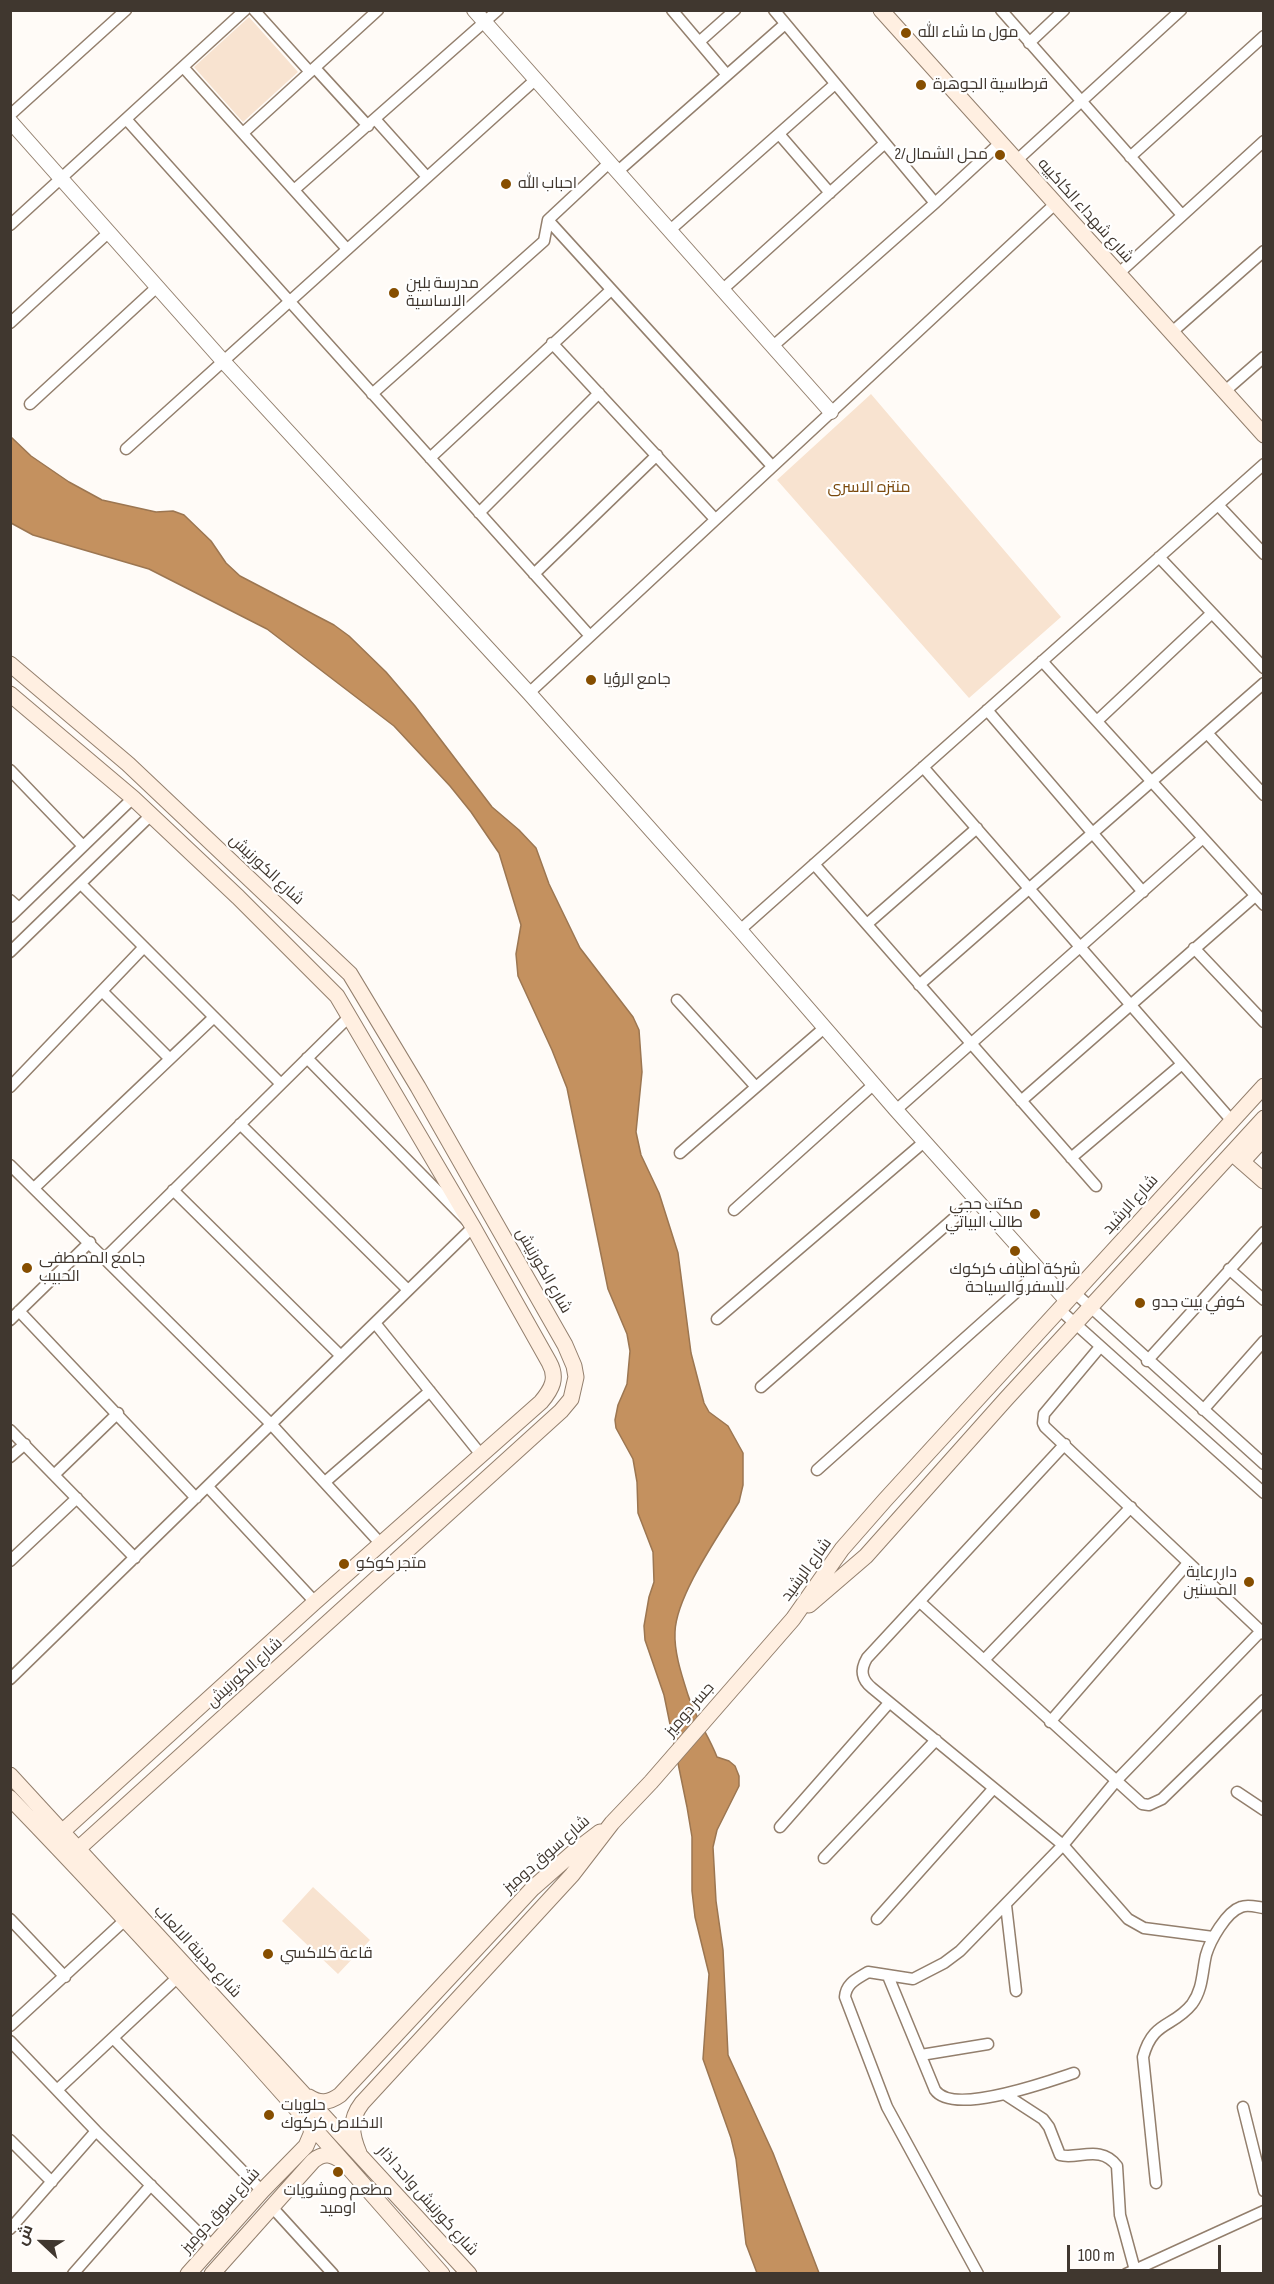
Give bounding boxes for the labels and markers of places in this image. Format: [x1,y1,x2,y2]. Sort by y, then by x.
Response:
place label: مول ما شاء الله [918,23,1019,43]
marker: مول ما شاء الله [899,26,913,40]
place label: قرطاسية الجوهرة [933,75,1048,95]
marker: قرطاسية الجوهرة [914,78,928,92]
place label: محل الشمال/2 [894,145,988,165]
marker: محل الشمال/2 [993,148,1007,162]
place label: احباب الله [518,174,577,194]
marker: احباب الله [499,177,513,191]
place label: مدرسة بلين الاساسية [406,274,479,312]
marker: مدرسة بلين الاساسية [387,286,401,300]
place label: جامع الرؤيا [603,670,671,690]
marker: جامع الرؤيا [584,673,598,687]
place label: مكتب حجي طالب البياتي [945,1195,1023,1233]
marker: مكتب حجي طالب البياتي [1028,1207,1042,1221]
marker: شركة اطياف كركوك للسفر والسياحة [1008,1244,1022,1258]
place label: جامع المصطفى الحبيب [39,1249,145,1287]
place label: شركة اطياف كركوك للسفر والسياحة [950,1260,1080,1298]
marker: جامع المصطفى الحبيب [20,1261,34,1275]
place label: كوفي بيت جدو [1152,1293,1245,1313]
marker: كوفي بيت جدو [1133,1296,1147,1310]
place label: متجر كوكو [356,1554,426,1574]
marker: متجر كوكو [337,1557,351,1571]
place label: دار رعاية المسنين [1183,1563,1237,1601]
marker: دار رعاية المسنين [1242,1575,1256,1589]
place label: قاعة كلاكسي [280,1944,373,1964]
marker: قاعة كلاكسي [261,1947,275,1961]
place label: حلويات الاخلاص كركوك [281,2096,383,2134]
marker: حلويات الاخلاص كركوك [262,2108,276,2122]
marker: مطعم ومشويات اوميد [331,2165,345,2179]
place label: مطعم ومشويات اوميد [283,2181,393,2219]

